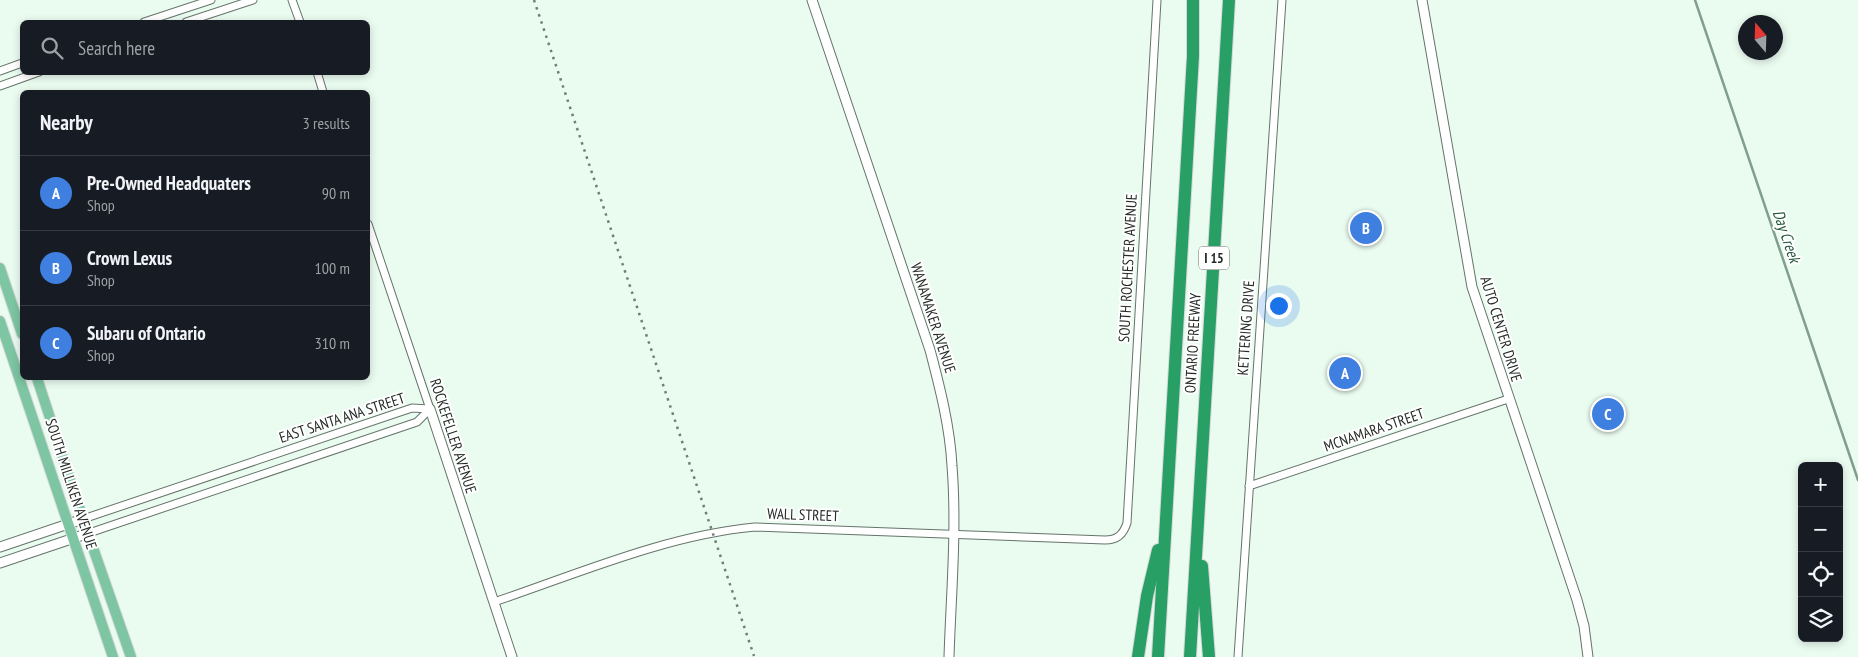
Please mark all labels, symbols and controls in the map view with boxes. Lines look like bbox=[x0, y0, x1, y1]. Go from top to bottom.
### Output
north arrow bbox=[1738, 15, 1783, 60]
search box bbox=[20, 20, 370, 75]
icon: search bbox=[38, 34, 66, 62]
text: Search here bbox=[78, 36, 155, 60]
text: Nearby bbox=[40, 109, 93, 136]
text: 3 results bbox=[303, 113, 350, 133]
text: Pre-Owned Headquaters bbox=[87, 171, 251, 195]
text: A bbox=[52, 183, 60, 203]
text: 90 m bbox=[322, 183, 350, 203]
street label: SOUTH ROCHESTER AVENUE bbox=[1114, 193, 1141, 343]
text: Shop bbox=[87, 195, 115, 215]
water label: Day Creek bbox=[1769, 207, 1806, 267]
pin: B bbox=[1350, 209, 1382, 247]
text: Crown Lexus bbox=[87, 246, 172, 270]
road number: I 15 bbox=[1199, 247, 1229, 270]
text: B bbox=[52, 258, 60, 278]
text: 100 m bbox=[315, 258, 350, 278]
street label: WANAMAKER AVENUE bbox=[907, 260, 960, 375]
text: Shop bbox=[87, 270, 115, 290]
street label: AUTO CENTER DRIVE bbox=[1476, 274, 1527, 384]
street label: KETTERING DRIVE bbox=[1233, 280, 1258, 376]
street label: ONTARIO FREEWAY bbox=[1180, 292, 1205, 394]
your location bbox=[1266, 293, 1292, 319]
text: Subaru of Ontario bbox=[87, 321, 206, 345]
text: C bbox=[52, 333, 60, 353]
text: 310 m bbox=[315, 333, 350, 353]
text: Shop bbox=[87, 345, 115, 365]
pin: A bbox=[1329, 354, 1361, 392]
street label: ROCKEFELLER AVENUE bbox=[426, 376, 481, 496]
street label: EAST SANTA ANA STREET bbox=[277, 388, 407, 447]
pin: C bbox=[1592, 395, 1624, 433]
street label: MCNAMARA STREET bbox=[1321, 403, 1427, 456]
street label: SOUTH MILLIKEN AVENUE bbox=[41, 416, 102, 552]
map controls bbox=[1798, 462, 1843, 642]
button: + bbox=[1798, 462, 1843, 507]
street label: WALL STREET bbox=[767, 504, 840, 525]
button: − bbox=[1798, 507, 1843, 552]
button: locate bbox=[1798, 552, 1843, 597]
button: layers bbox=[1798, 597, 1843, 642]

